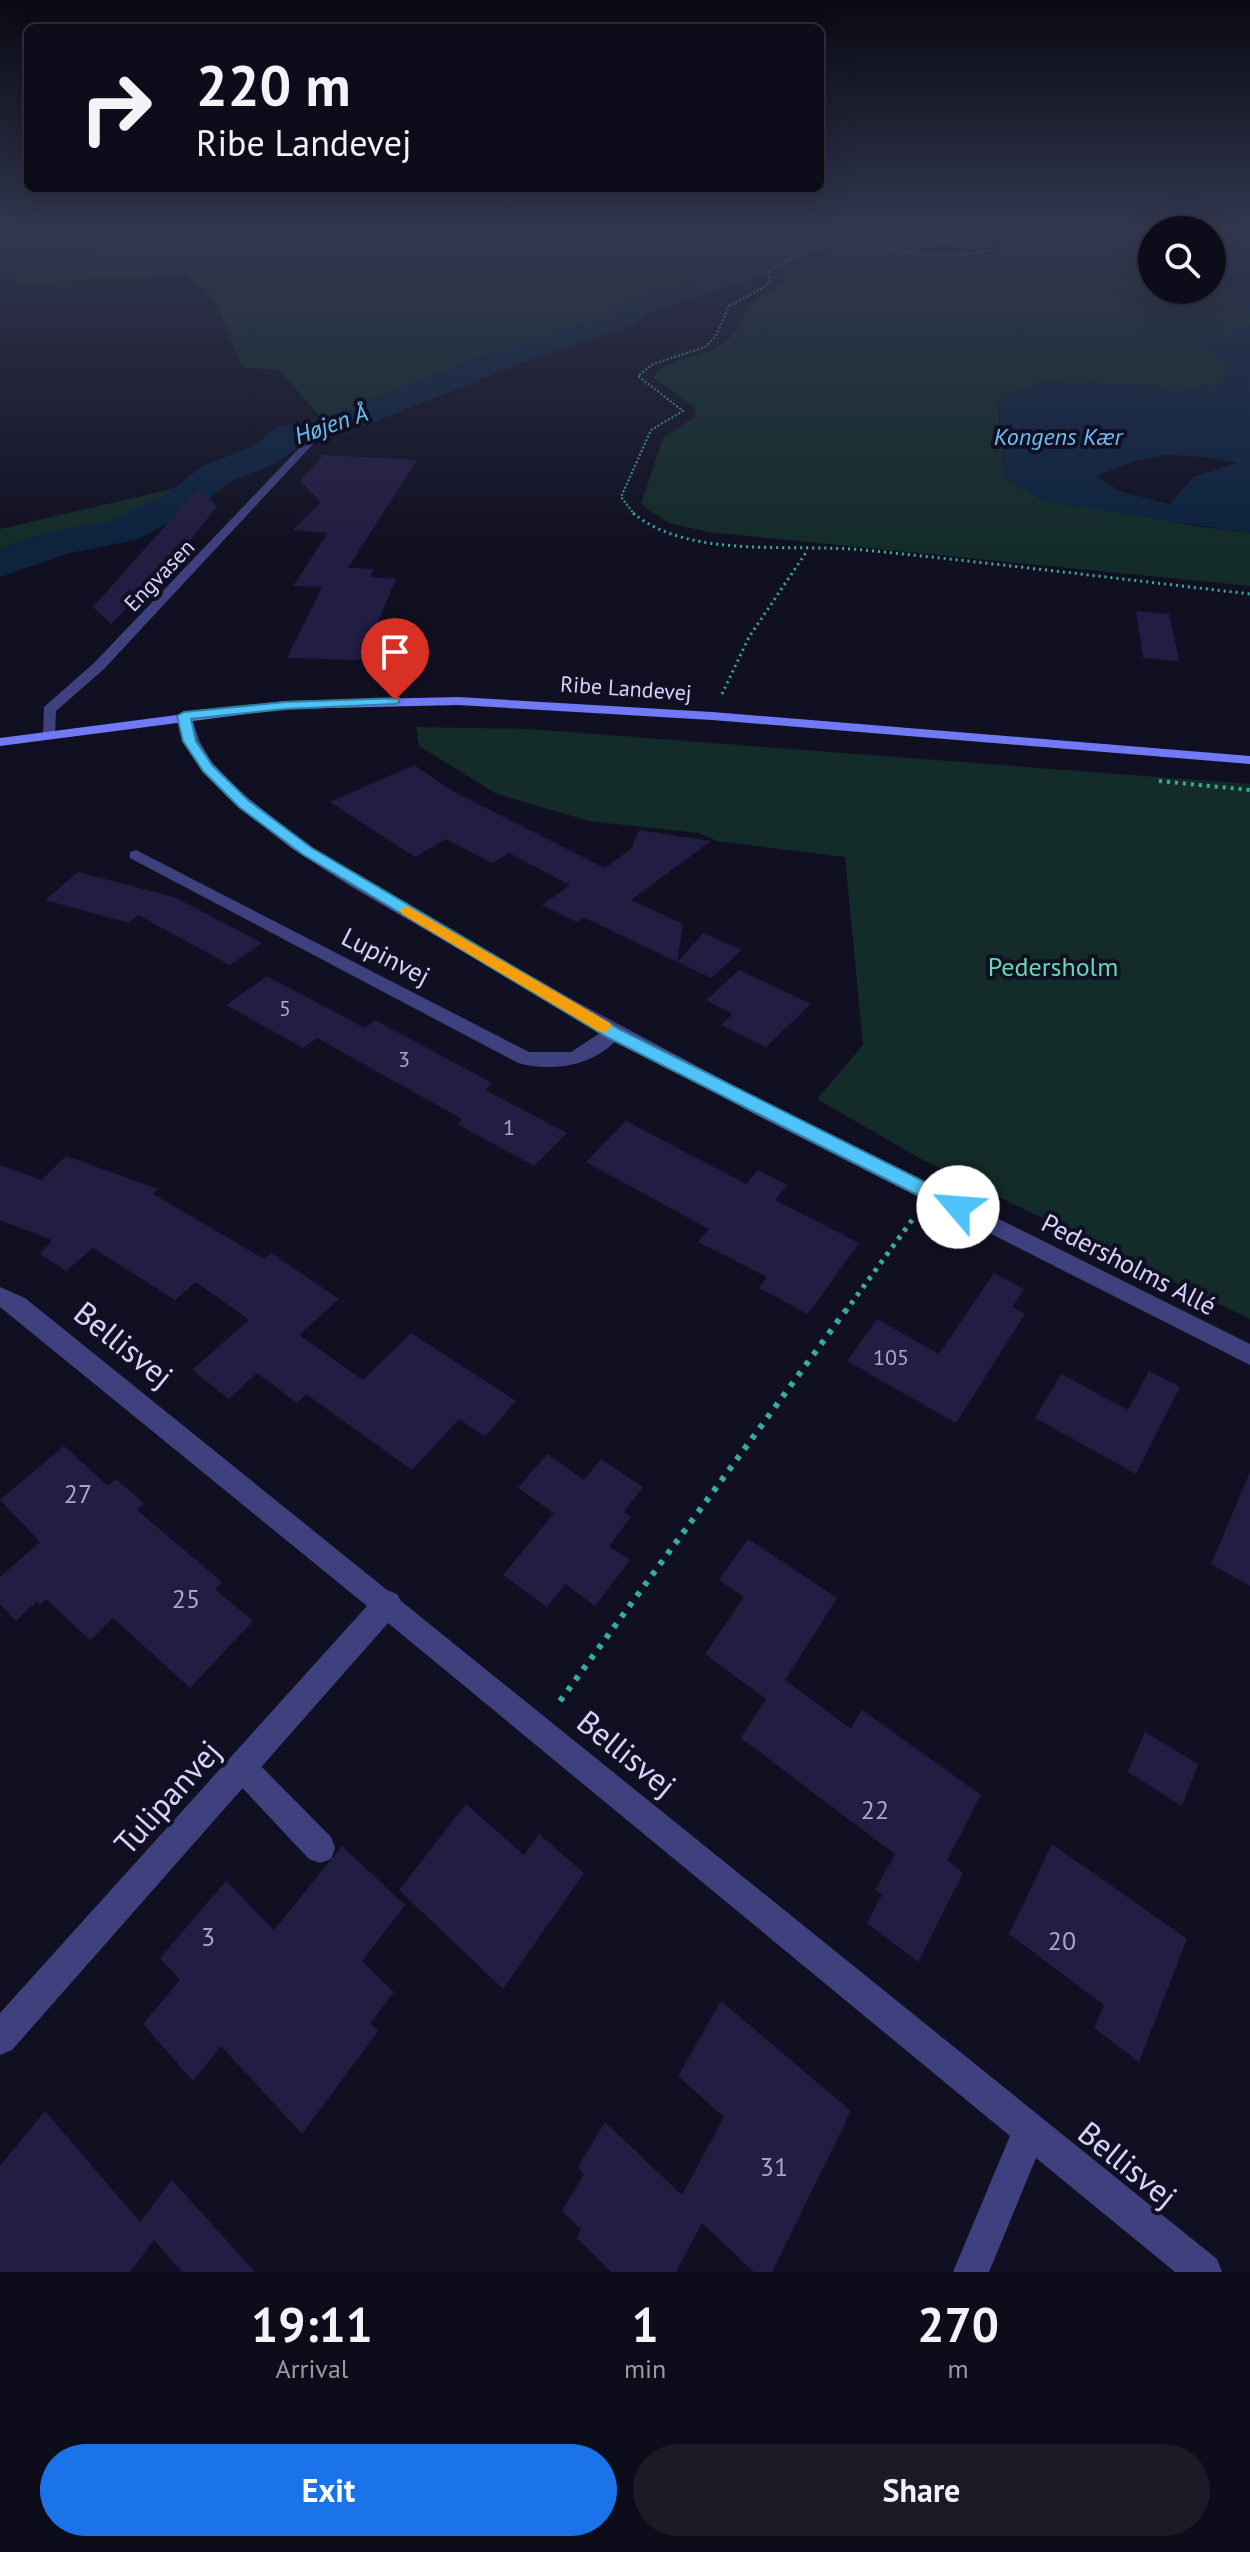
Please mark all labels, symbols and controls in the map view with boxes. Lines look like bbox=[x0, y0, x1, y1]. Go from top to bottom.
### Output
text: 220 m bbox=[196, 49, 351, 121]
icon: right bbox=[64, 56, 168, 160]
text: Ribe Landevej bbox=[196, 119, 412, 166]
map controls bbox=[1138, 216, 1226, 304]
button: search bbox=[1138, 216, 1226, 304]
water label: Højen Å bbox=[290, 397, 372, 451]
water label: Kongens Kær bbox=[994, 421, 1124, 452]
street label: Engvasen bbox=[118, 533, 200, 617]
pin bbox=[361, 618, 429, 700]
icon: arrive bbox=[373, 630, 417, 674]
street label: Ribe Landevej bbox=[559, 669, 693, 707]
street label: Lupinvej bbox=[336, 920, 436, 992]
park label: Pedersholm bbox=[988, 950, 1118, 983]
house number: 5 bbox=[279, 994, 291, 1022]
house number: 3 bbox=[398, 1045, 410, 1073]
house number: 1 bbox=[503, 1113, 515, 1141]
position arrow bbox=[916, 1165, 1000, 1249]
street label: Pedersholms Allé bbox=[1036, 1206, 1222, 1322]
street label: Bellisvej bbox=[66, 1291, 182, 1397]
house number: 105 bbox=[873, 1343, 909, 1371]
house number: 27 bbox=[64, 1477, 92, 1510]
house number: 25 bbox=[172, 1582, 200, 1615]
street label: Bellisvej bbox=[569, 1700, 685, 1806]
street label: Tulipanvej bbox=[105, 1731, 229, 1863]
house number: 22 bbox=[861, 1793, 889, 1826]
house number: 3 bbox=[201, 1920, 215, 1953]
house number: 20 bbox=[1048, 1924, 1076, 1957]
street label: Bellisvej bbox=[1070, 2111, 1186, 2217]
house number: 31 bbox=[760, 2150, 788, 2183]
text: 19:11 bbox=[251, 2293, 373, 2355]
text: 1 bbox=[631, 2293, 659, 2355]
text: 270 bbox=[917, 2293, 999, 2355]
text: Arrival bbox=[276, 2352, 348, 2385]
text: min bbox=[624, 2352, 666, 2385]
text: m bbox=[948, 2352, 969, 2385]
button: Exit bbox=[40, 2444, 617, 2536]
button: Share bbox=[633, 2444, 1210, 2536]

